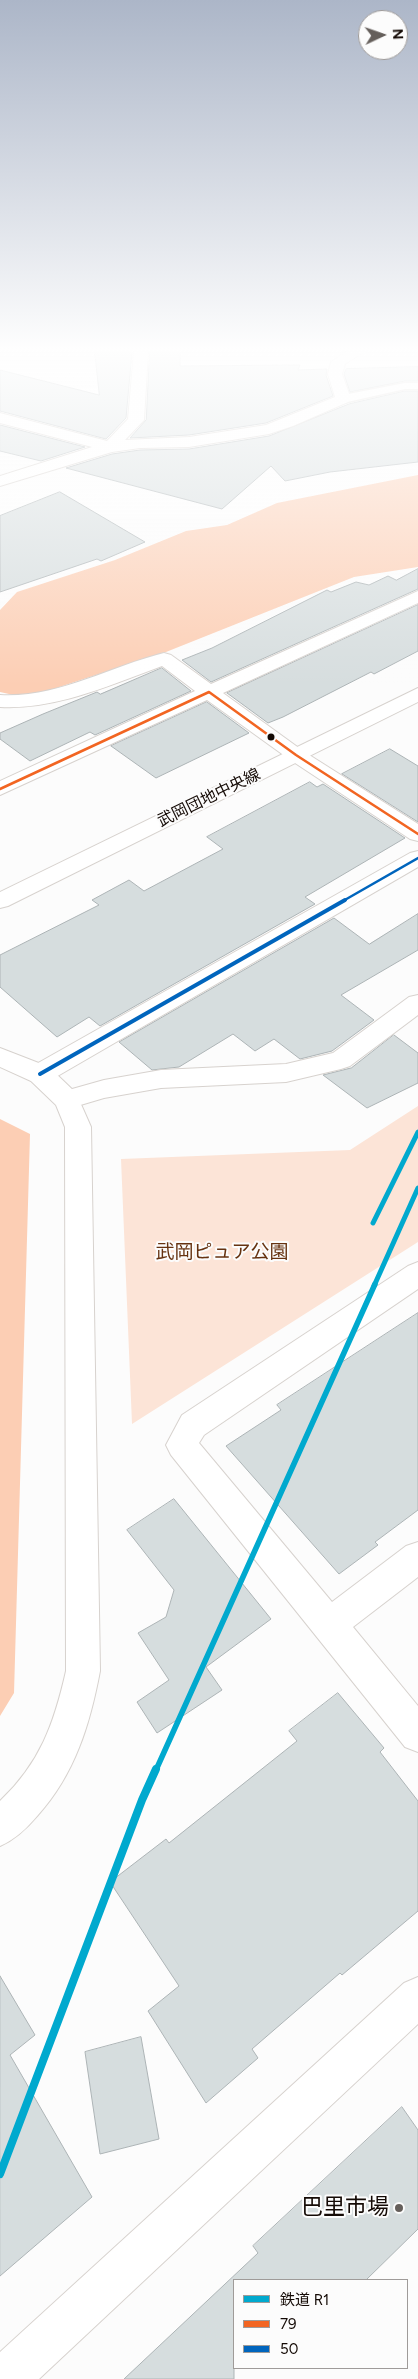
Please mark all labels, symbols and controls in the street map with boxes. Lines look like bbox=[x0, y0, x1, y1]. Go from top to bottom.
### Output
north arrow bbox=[358, 10, 408, 60]
text: N bbox=[389, 28, 406, 40]
unlabelled marker bbox=[266, 732, 276, 742]
street label: 武岡団地中央線 bbox=[154, 765, 264, 831]
park label: 武岡ピュア公園 bbox=[156, 1241, 288, 1263]
place label: 巴里市場 bbox=[301, 2195, 389, 2221]
marker: 巴里市場 bbox=[393, 2202, 405, 2214]
legend bbox=[233, 2279, 408, 2369]
text: 鉄道 R1 bbox=[280, 2291, 329, 2309]
text: 79 bbox=[280, 2315, 297, 2333]
text: 50 bbox=[280, 2340, 298, 2358]

